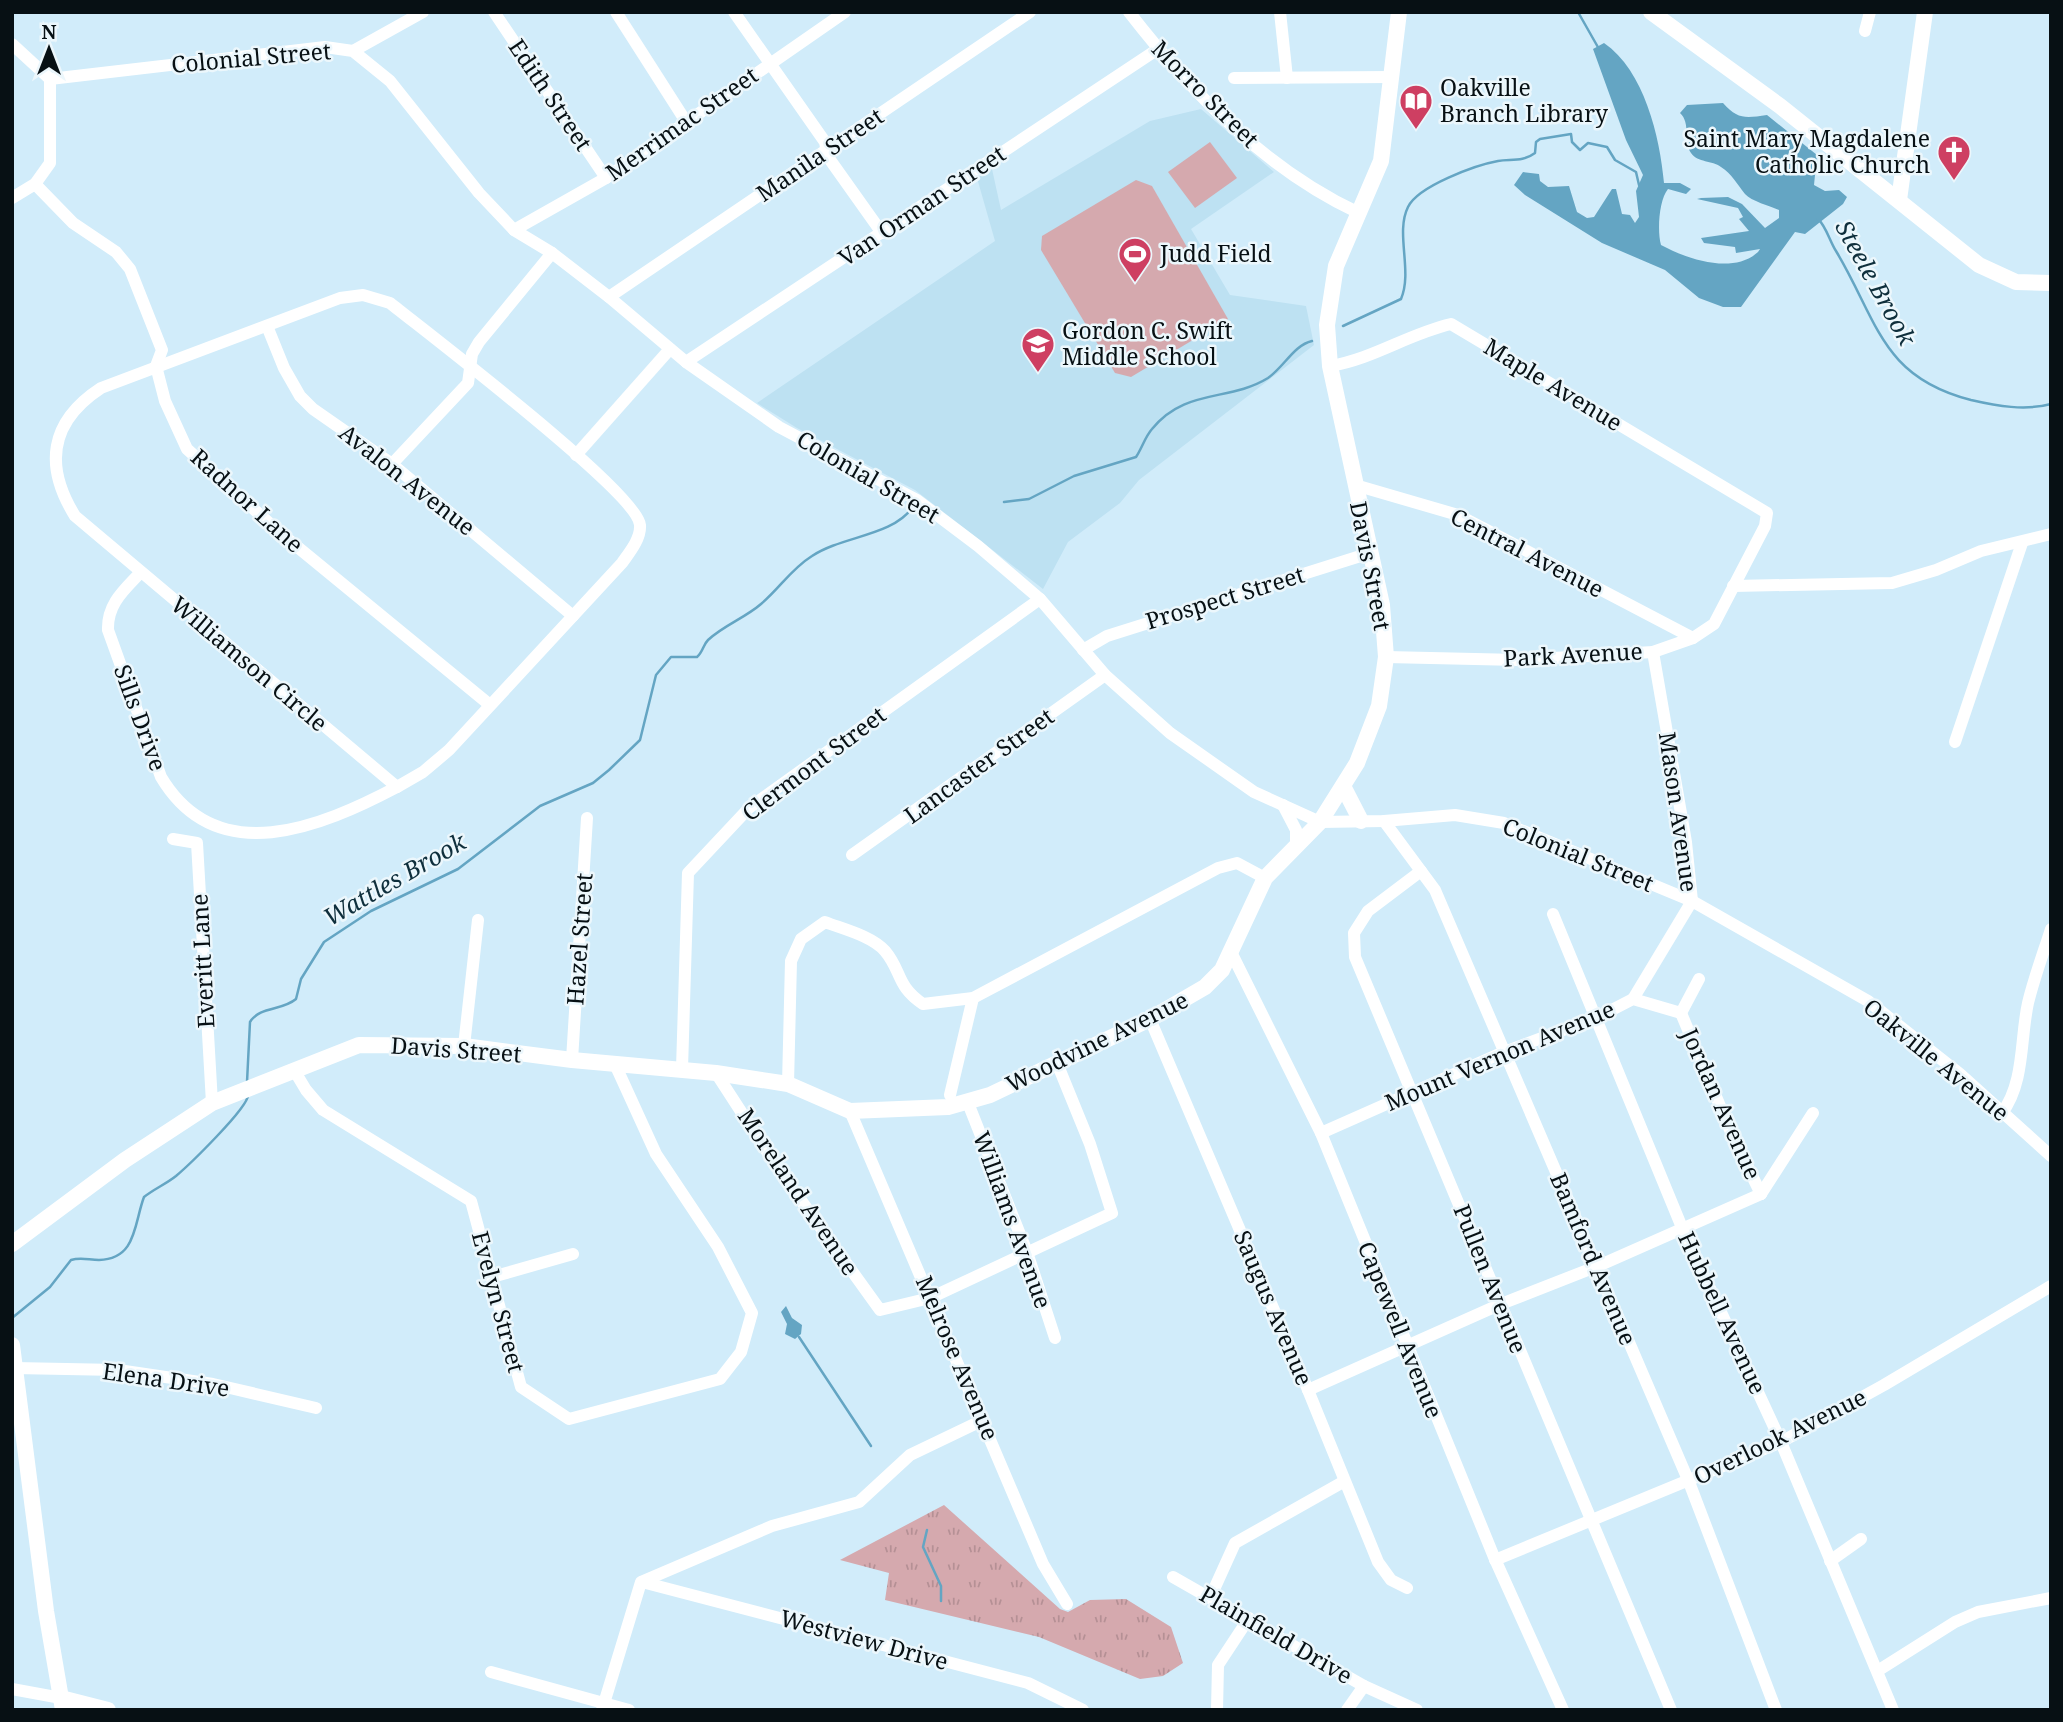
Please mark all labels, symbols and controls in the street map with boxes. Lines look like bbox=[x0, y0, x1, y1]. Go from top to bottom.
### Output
north arrow bbox=[14, 14, 84, 84]
text: N bbox=[42, 19, 57, 45]
street label: Edith Street bbox=[502, 32, 600, 157]
street label: Morro Street bbox=[1145, 33, 1266, 154]
street label: Colonial Street bbox=[170, 34, 332, 80]
street label: Merrimac Street bbox=[599, 59, 764, 188]
place label: Oakville Branch Library bbox=[1440, 71, 1608, 129]
library icon: Oakville Branch Library bbox=[1397, 82, 1435, 131]
street label: Manila Street bbox=[750, 100, 889, 209]
place label: Saint Mary Magdalene Catholic Church bbox=[1683, 122, 1930, 180]
church icon: Saint Mary Magdalene Catholic Church bbox=[1935, 133, 1973, 182]
street label: Van Orman Street bbox=[831, 137, 1011, 273]
water label: Steele Brook bbox=[1828, 214, 1925, 352]
sports icon: Judd Field bbox=[1116, 235, 1154, 284]
place label: Judd Field bbox=[1159, 237, 1272, 269]
place label: Gordon C. Swift Middle School bbox=[1062, 314, 1233, 372]
school or university icon: Gordon C. Swift Middle School bbox=[1019, 325, 1057, 374]
street label: Maple Avenue bbox=[1478, 330, 1629, 438]
street label: Avalon Avenue bbox=[333, 416, 482, 542]
street label: Colonial Street bbox=[791, 422, 946, 530]
street label: Radnor Lane bbox=[184, 441, 311, 559]
street label: Davis Street bbox=[1343, 499, 1399, 633]
street label: Central Avenue bbox=[1445, 500, 1610, 605]
street label: Prospect Street bbox=[1141, 558, 1308, 636]
street label: Williamson Circle bbox=[165, 588, 335, 738]
street label: Park Avenue bbox=[1503, 634, 1643, 674]
street label: Sills Drive bbox=[107, 660, 175, 775]
street label: Clermont Street bbox=[735, 699, 892, 828]
street label: Lancaster Street bbox=[897, 700, 1060, 830]
street label: Mason Avenue bbox=[1652, 730, 1706, 894]
street label: Colonial Street bbox=[1498, 809, 1659, 899]
water label: Wattles Brook bbox=[317, 824, 473, 933]
street label: Hazel Street bbox=[558, 872, 600, 1006]
street label: Everitt Lane bbox=[182, 893, 222, 1029]
street label: Woodvine Avenue bbox=[1000, 983, 1193, 1099]
street label: Oakville Avenue bbox=[1857, 990, 2016, 1128]
street label: Mount Vernon Avenue bbox=[1380, 992, 1619, 1118]
street label: Jordan Avenue bbox=[1674, 1022, 1770, 1184]
street label: Davis Street bbox=[390, 1028, 522, 1070]
street label: Moreland Avenue bbox=[731, 1102, 867, 1281]
street label: Williams Avenue bbox=[966, 1127, 1060, 1313]
street label: Bamford Avenue bbox=[1543, 1167, 1645, 1350]
street label: Pullen Avenue bbox=[1446, 1199, 1535, 1358]
street label: Saugus Avenue bbox=[1227, 1225, 1321, 1390]
street label: Hubbell Avenue bbox=[1671, 1226, 1775, 1399]
street label: Evelyn Street bbox=[465, 1228, 533, 1376]
street label: Capewell Avenue bbox=[1351, 1236, 1451, 1423]
street label: Melrose Avenue bbox=[909, 1270, 1007, 1445]
street label: Elena Drive bbox=[100, 1354, 232, 1404]
street label: Overlook Avenue bbox=[1688, 1380, 1871, 1492]
street label: Plainfield Drive bbox=[1194, 1577, 1359, 1691]
street label: Westview Drive bbox=[777, 1601, 952, 1677]

